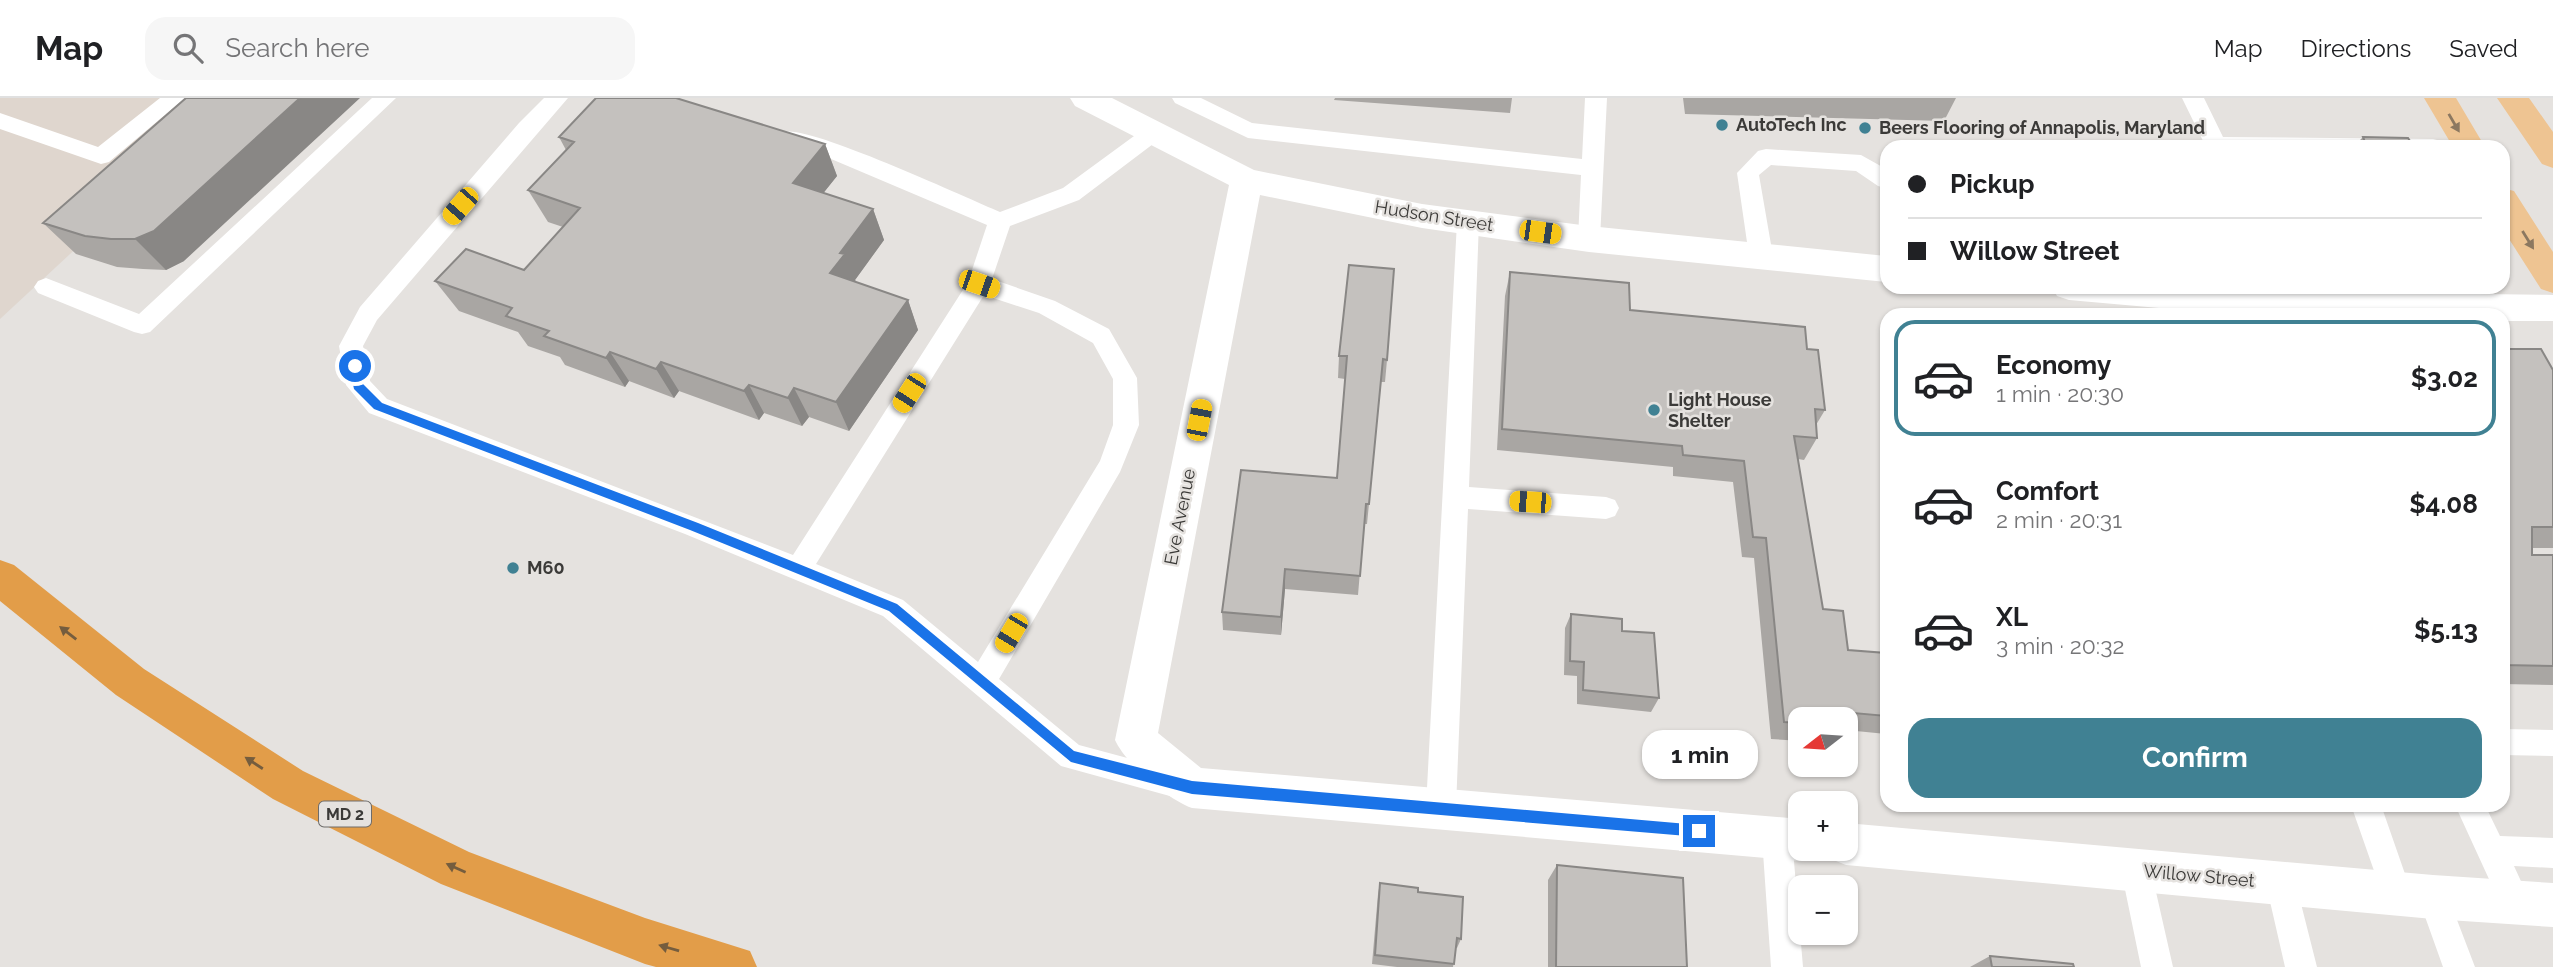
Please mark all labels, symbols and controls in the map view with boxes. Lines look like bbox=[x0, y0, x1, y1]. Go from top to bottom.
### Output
search box bbox=[145, 17, 635, 80]
text: Map bbox=[35, 29, 103, 68]
icon: search bbox=[169, 29, 207, 67]
text: Search here bbox=[225, 33, 370, 63]
text: Map bbox=[2214, 34, 2263, 63]
text: Directions bbox=[2301, 34, 2411, 63]
text: Saved bbox=[2449, 34, 2518, 63]
one-way arrow bbox=[2448, 113, 2461, 132]
place label: AutoTech Inc bbox=[1736, 114, 1847, 135]
marker: AutoTech Inc bbox=[1714, 117, 1730, 133]
place label: Beers Flooring of Annapolis, Maryland bbox=[1879, 117, 2205, 138]
marker: Beers Flooring of Annapolis, Maryland bbox=[1857, 120, 1873, 136]
text: Pickup bbox=[1950, 169, 2035, 199]
car bbox=[439, 183, 482, 229]
street label: Hudson Street bbox=[1373, 196, 1495, 235]
car bbox=[1518, 219, 1563, 245]
one-way arrow bbox=[2521, 230, 2534, 250]
text: Willow Street bbox=[1950, 236, 2120, 266]
car bbox=[956, 267, 1003, 301]
icon: car bbox=[1912, 347, 1975, 410]
route start bbox=[339, 350, 371, 382]
text: Economy bbox=[1996, 350, 2111, 380]
text: $3.02 bbox=[2411, 363, 2478, 393]
car bbox=[889, 370, 930, 416]
text: 1 min · 20:30 bbox=[1996, 380, 2124, 407]
place label: Light House Shelter bbox=[1668, 389, 1772, 431]
car bbox=[1185, 397, 1214, 443]
marker: Light House Shelter bbox=[1646, 402, 1662, 418]
street label: Eve Avenue bbox=[1160, 467, 1199, 567]
icon: car bbox=[1912, 473, 1975, 536]
text: Comfort bbox=[1996, 476, 2099, 506]
text: $4.08 bbox=[2409, 489, 2478, 519]
car bbox=[1509, 490, 1552, 514]
text: 2 min · 20:31 bbox=[1996, 506, 2122, 533]
place label: M60 bbox=[527, 557, 565, 578]
marker: M60 bbox=[505, 560, 521, 576]
icon: car bbox=[1912, 599, 1975, 662]
text: XL bbox=[1996, 602, 2028, 632]
car bbox=[992, 610, 1031, 656]
text: $5.13 bbox=[2414, 615, 2478, 645]
one-way arrow bbox=[60, 625, 78, 640]
text: 3 min · 20:32 bbox=[1996, 632, 2124, 659]
north arrow bbox=[1788, 707, 1858, 777]
map controls bbox=[1788, 707, 1858, 945]
button: Confirm bbox=[1908, 718, 2482, 798]
callout: 1 min bbox=[1641, 730, 1757, 778]
text: 1 min bbox=[1671, 741, 1729, 768]
one-way arrow bbox=[245, 757, 264, 770]
button: + bbox=[1788, 791, 1858, 861]
road number: MD 2 bbox=[319, 802, 371, 827]
route end bbox=[1683, 815, 1715, 847]
street label: Willow Street bbox=[2143, 860, 2256, 891]
one-way arrow bbox=[446, 862, 466, 874]
button: − bbox=[1788, 875, 1858, 945]
one-way arrow bbox=[658, 942, 679, 952]

